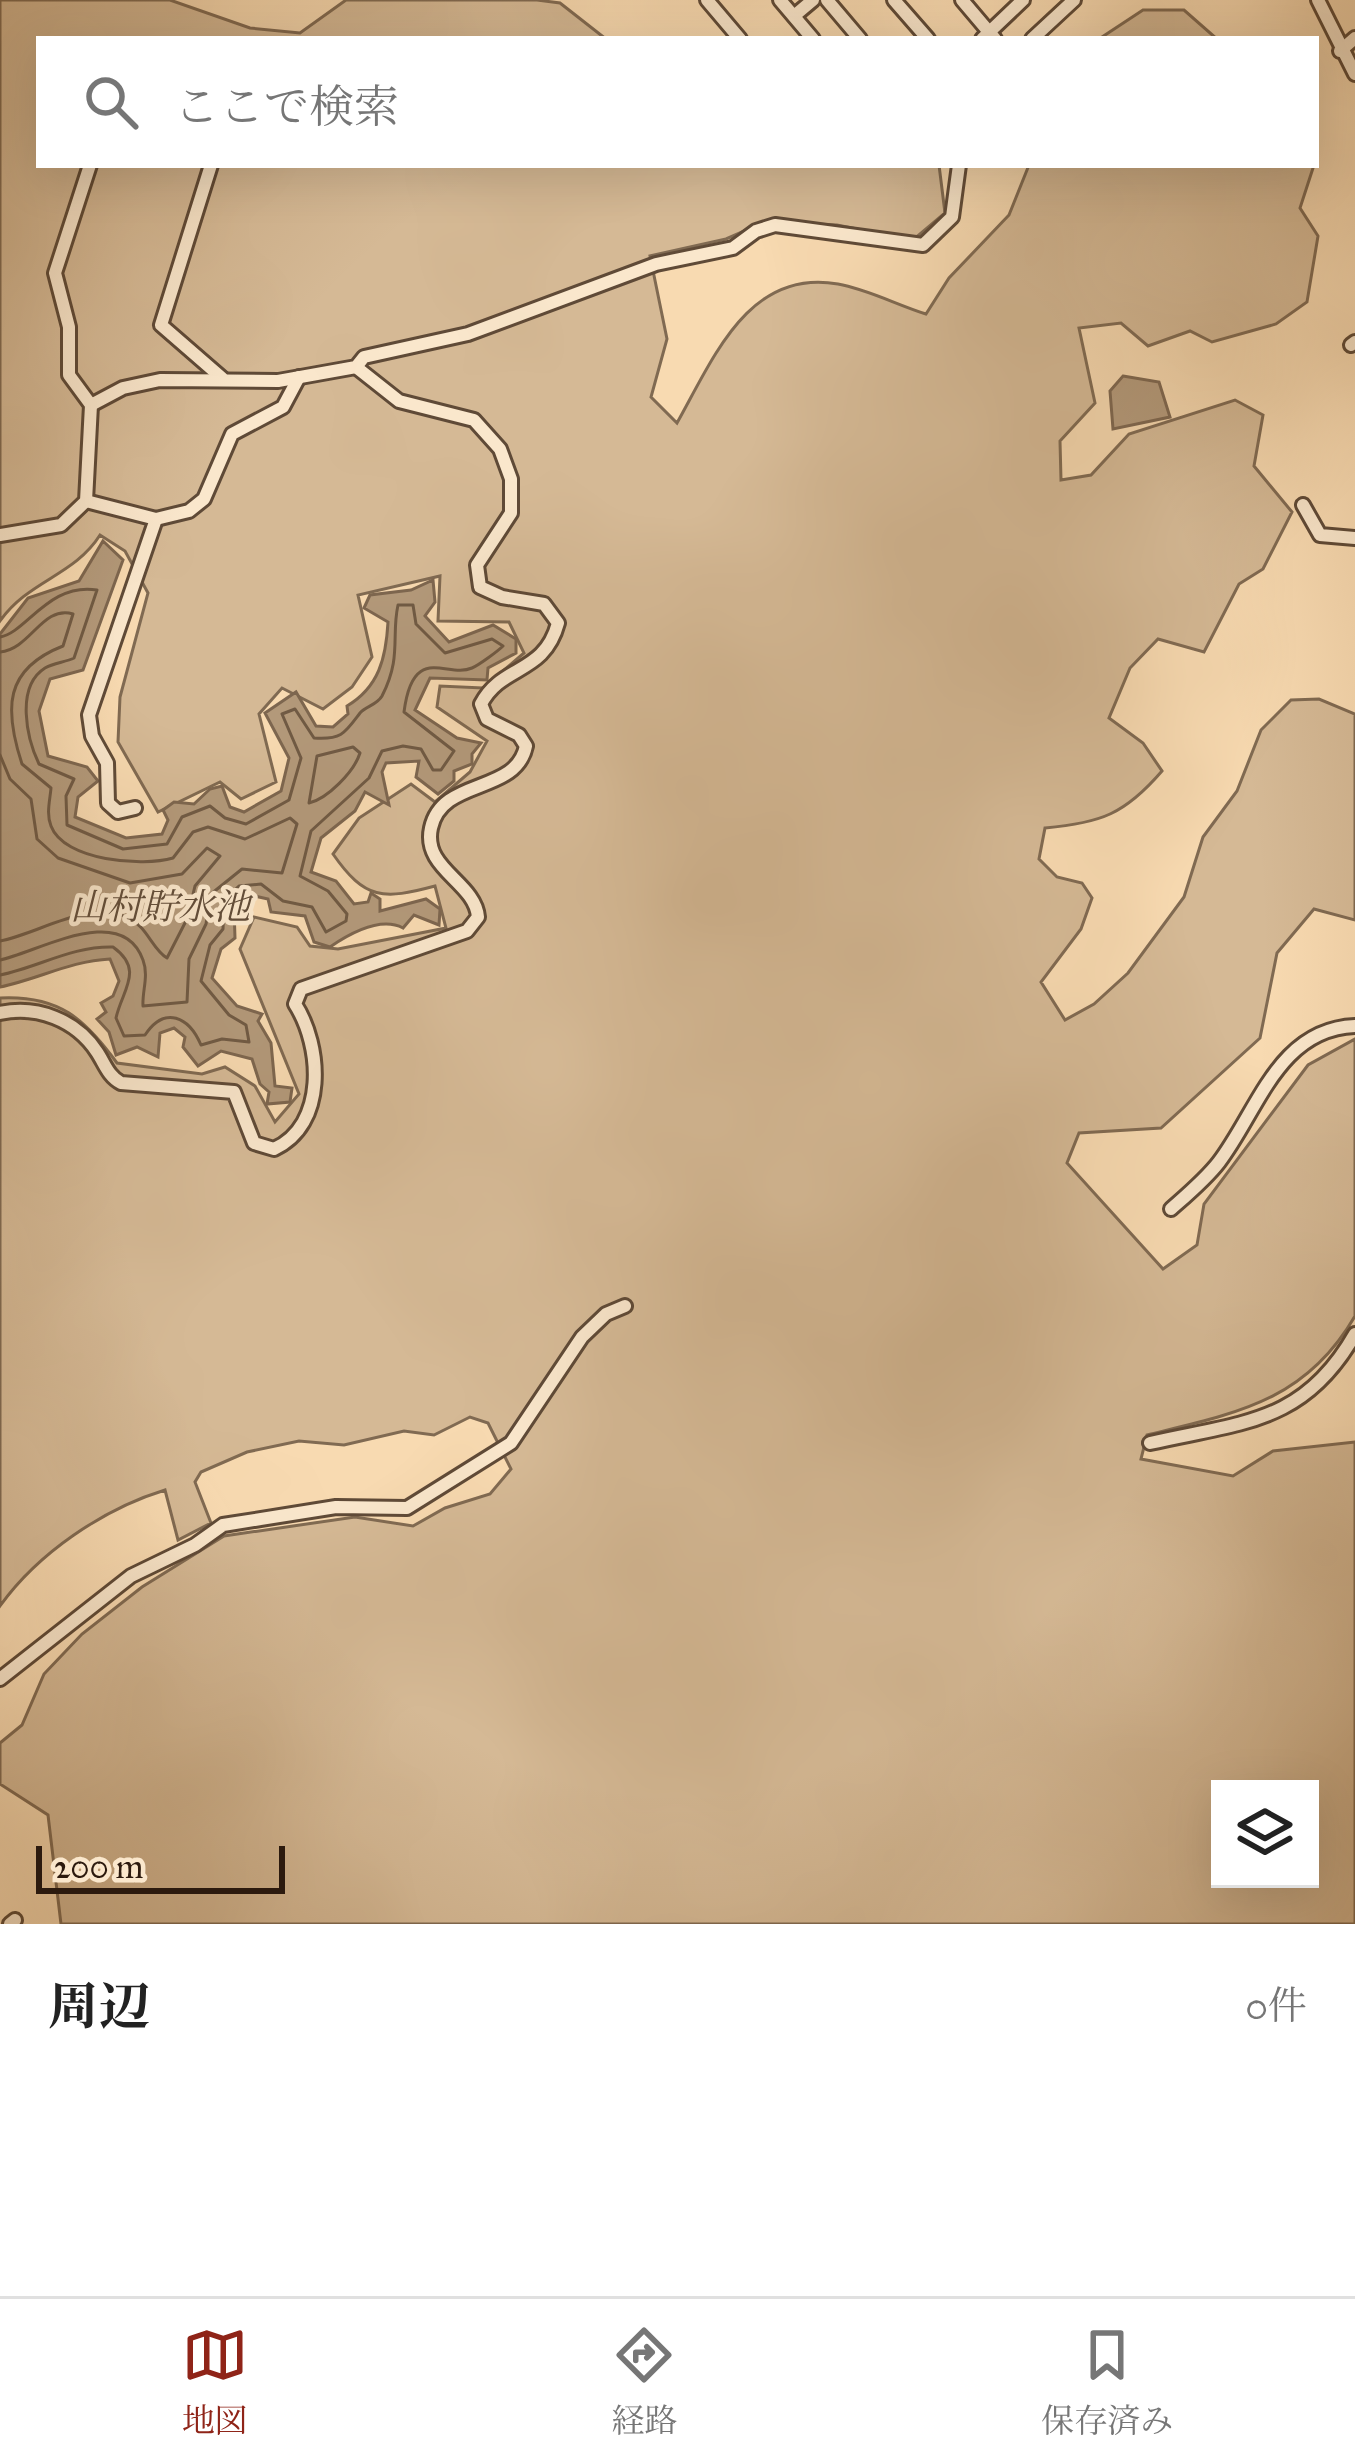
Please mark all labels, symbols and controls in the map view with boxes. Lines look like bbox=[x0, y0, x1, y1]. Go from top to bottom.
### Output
search box bbox=[36, 36, 1319, 168]
icon: search bbox=[78, 69, 144, 135]
text: ここで検索 bbox=[174, 79, 399, 134]
water label: 山村貯水池 bbox=[70, 885, 254, 929]
map controls bbox=[1211, 1780, 1319, 1888]
button: layers bbox=[1211, 1780, 1319, 1888]
scale bar bbox=[36, 1840, 285, 1893]
text: 200 m bbox=[54, 1847, 144, 1887]
text: 周辺 bbox=[48, 1976, 150, 2038]
text: 0件 bbox=[1245, 1982, 1307, 2030]
tab: 地図 bbox=[182, 2322, 248, 2441]
tab: 経路 bbox=[611, 2322, 677, 2441]
tab: 保存済み bbox=[1041, 2322, 1173, 2441]

